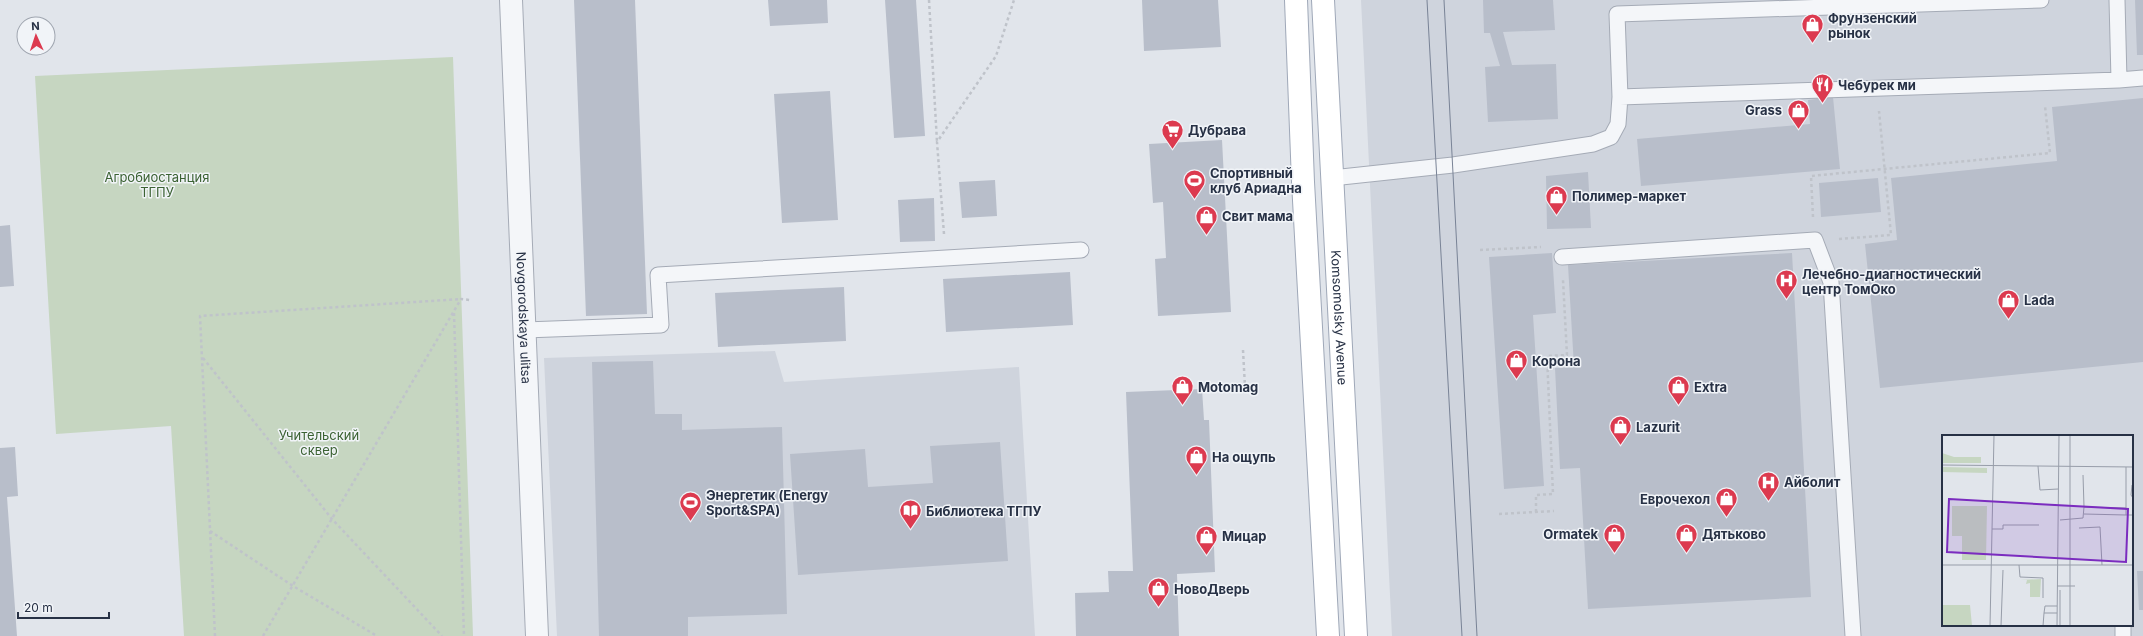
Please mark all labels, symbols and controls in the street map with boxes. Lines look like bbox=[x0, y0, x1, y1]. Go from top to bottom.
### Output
place label: Фрунзенский рынок bbox=[1828, 10, 1917, 41]
shop icon: Фрунзенский рынок bbox=[1800, 12, 1826, 45]
north arrow bbox=[16, 16, 56, 56]
text: N bbox=[31, 19, 40, 33]
restaurant icon: Чебурек ми bbox=[1810, 72, 1836, 105]
place label: Чебурек ми bbox=[1838, 77, 1916, 93]
shop icon: Grass bbox=[1785, 97, 1811, 130]
place label: Grass bbox=[1745, 102, 1782, 118]
supermarket icon: Дубрава bbox=[1159, 117, 1185, 150]
place label: Дубрава bbox=[1188, 122, 1246, 138]
place label: Спортивный клуб Ариадна bbox=[1210, 165, 1302, 196]
sports icon: Спортивный клуб Ариадна bbox=[1181, 167, 1207, 200]
park label: Агробиостанция ТГПУ bbox=[105, 169, 209, 200]
shop icon: Полимер-маркет bbox=[1543, 183, 1569, 216]
place label: Полимер-маркет bbox=[1572, 188, 1687, 204]
shop icon: Свит мама bbox=[1193, 203, 1219, 236]
place label: Свит мама bbox=[1222, 208, 1293, 224]
street label: Komsomolsky Avenue bbox=[1328, 250, 1351, 385]
street label: Novgorodskaya ulitsa bbox=[513, 251, 535, 384]
place label: Лечебно-диагностический центр ТомОко bbox=[1802, 266, 1981, 297]
hospital icon: Лечебно-диагностический центр ТомОко bbox=[1774, 268, 1800, 301]
shop icon: Lada bbox=[1995, 287, 2021, 320]
place label: Lada bbox=[2024, 292, 2055, 308]
shop icon: Корона bbox=[1503, 348, 1529, 381]
place label: Корона bbox=[1532, 353, 1581, 369]
shop icon: Motomag bbox=[1169, 374, 1195, 407]
shop icon: Extra bbox=[1666, 374, 1692, 407]
place label: Motomag bbox=[1198, 379, 1258, 395]
place label: Extra bbox=[1694, 379, 1727, 395]
shop icon: Lazurit bbox=[1607, 414, 1633, 447]
place label: Lazurit bbox=[1636, 419, 1680, 435]
park label: Учительский сквер bbox=[279, 427, 359, 458]
inset map bbox=[1942, 435, 2133, 626]
shop icon: На ощупь bbox=[1183, 444, 1209, 477]
place label: На ощупь bbox=[1212, 449, 1276, 465]
hospital icon: Айболит bbox=[1755, 469, 1781, 502]
place label: Айболит bbox=[1784, 474, 1841, 490]
shop icon: Еврочехол bbox=[1713, 486, 1739, 519]
place label: Энергетик (Energy Sport&SPA) bbox=[706, 487, 828, 518]
sports icon: Энергетик (Energy Sport&SPA) bbox=[677, 489, 703, 522]
place label: Еврочехол bbox=[1640, 491, 1710, 507]
library icon: Библиотека ТГПУ bbox=[897, 498, 923, 531]
place label: Библиотека ТГПУ bbox=[926, 503, 1042, 519]
shop icon: Ormatek bbox=[1601, 521, 1627, 554]
shop icon: Дятьково bbox=[1674, 521, 1700, 554]
shop icon: Мицар bbox=[1193, 523, 1219, 556]
place label: Ormatek bbox=[1543, 526, 1598, 542]
place label: Дятьково bbox=[1702, 526, 1766, 542]
place label: Мицар bbox=[1222, 528, 1266, 544]
shop icon: НовоДверь bbox=[1146, 576, 1172, 609]
place label: НовоДверь bbox=[1174, 581, 1250, 597]
scale bar bbox=[18, 594, 109, 620]
text: 20 m bbox=[24, 600, 53, 615]

